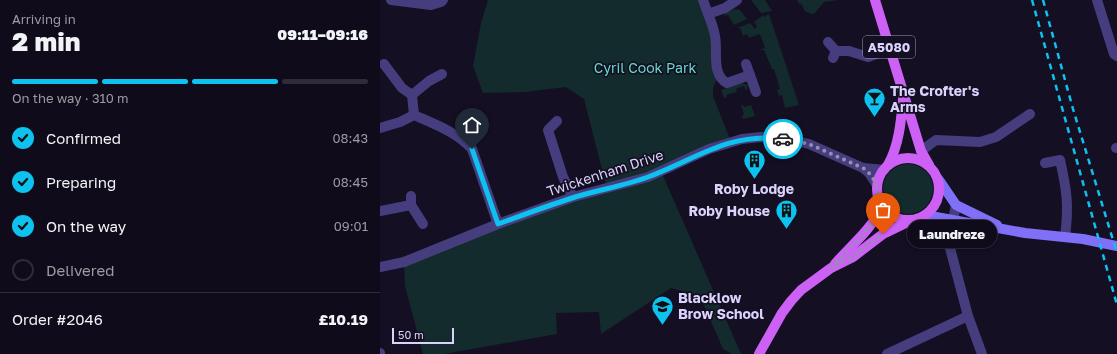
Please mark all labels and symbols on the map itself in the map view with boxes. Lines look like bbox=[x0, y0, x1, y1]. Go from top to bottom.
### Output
road number: A5080 bbox=[863, 36, 915, 58]
park label: Cyril Cook Park bbox=[594, 59, 696, 76]
place label: The Crofter's Arms bbox=[890, 82, 979, 115]
bar icon: The Crofter's Arms bbox=[861, 86, 887, 119]
pin bbox=[455, 108, 489, 149]
courier bbox=[763, 119, 803, 159]
street label: Twickenham Drive bbox=[544, 146, 665, 199]
building icon: Roby Lodge bbox=[741, 148, 767, 181]
place label: Roby Lodge bbox=[714, 180, 794, 197]
pin bbox=[866, 193, 900, 234]
building icon: Roby House bbox=[773, 198, 799, 231]
place label: Roby House bbox=[688, 202, 770, 219]
callout: Laundreze bbox=[907, 220, 997, 248]
place label: Blacklow Brow School bbox=[678, 289, 764, 322]
school or university icon: Blacklow Brow School bbox=[650, 293, 676, 326]
scale bar bbox=[392, 326, 454, 345]

